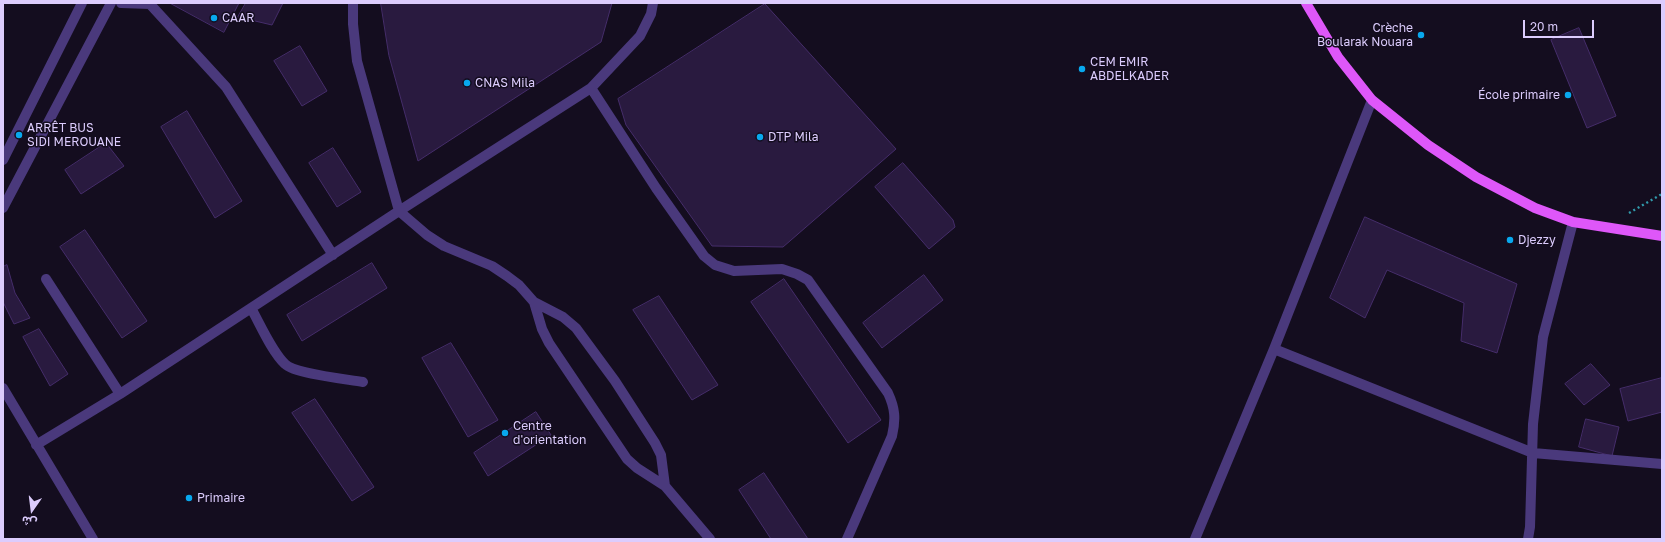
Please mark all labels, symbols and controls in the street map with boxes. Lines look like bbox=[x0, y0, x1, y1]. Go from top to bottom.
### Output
place label: CAAR bbox=[222, 11, 254, 25]
scale bar bbox=[1525, 12, 1596, 38]
marker: CAAR bbox=[209, 13, 219, 23]
text: 20 m bbox=[1530, 19, 1558, 34]
place label: Crèche Boularak Nouara bbox=[1317, 21, 1413, 49]
marker: Crèche Boularak Nouara bbox=[1416, 30, 1426, 40]
place label: CEM EMIR ABDELKADER bbox=[1090, 55, 1169, 83]
marker: CEM EMIR ABDELKADER bbox=[1077, 64, 1087, 74]
place label: CNAS Mila bbox=[475, 76, 535, 90]
marker: CNAS Mila bbox=[462, 78, 472, 88]
place label: École primaire bbox=[1478, 88, 1560, 102]
marker: École primaire bbox=[1563, 90, 1573, 100]
place label: ARRÊT BUS SIDI MEROUANE bbox=[27, 121, 121, 149]
marker: ARRÊT BUS SIDI MEROUANE bbox=[14, 130, 24, 140]
place label: DTP Mila bbox=[768, 130, 819, 144]
marker: DTP Mila bbox=[755, 132, 765, 142]
place label: Djezzy bbox=[1518, 233, 1556, 247]
marker: Djezzy bbox=[1505, 235, 1515, 245]
place label: Centre d'orientation bbox=[513, 419, 586, 447]
marker: Centre d'orientation bbox=[500, 428, 510, 438]
north arrow bbox=[12, 490, 52, 530]
place label: Primaire bbox=[197, 491, 245, 505]
marker: Primaire bbox=[184, 493, 194, 503]
text: ش bbox=[20, 514, 38, 530]

